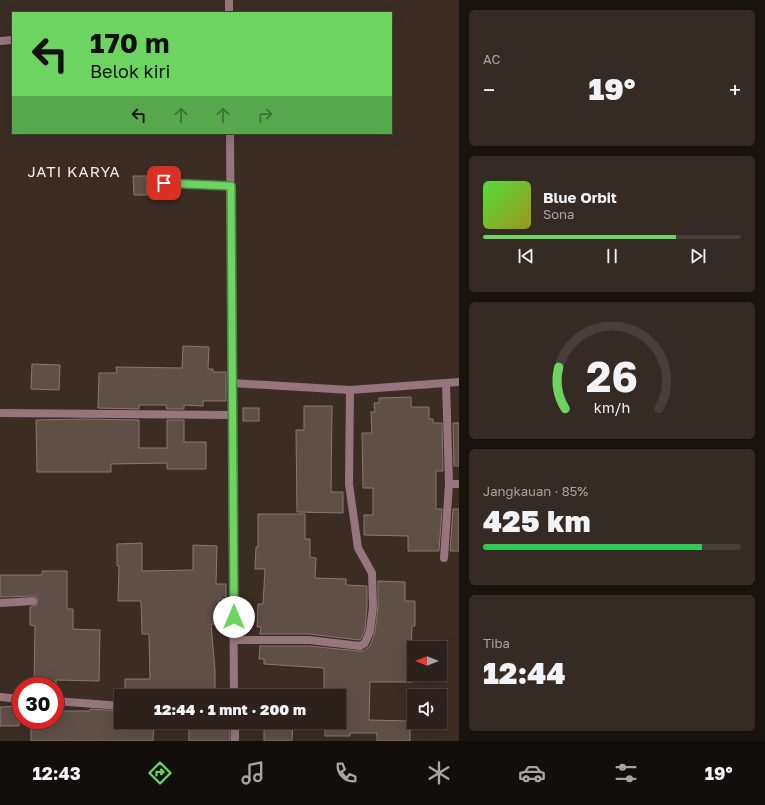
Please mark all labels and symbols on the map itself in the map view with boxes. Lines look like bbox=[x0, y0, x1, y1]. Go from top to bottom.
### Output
district label: JATI KARYA bbox=[27, 162, 121, 180]
pin bbox=[147, 166, 181, 200]
position arrow bbox=[213, 596, 255, 638]
north arrow bbox=[407, 641, 447, 681]
speed limit sign: 30 bbox=[12, 677, 64, 729]

